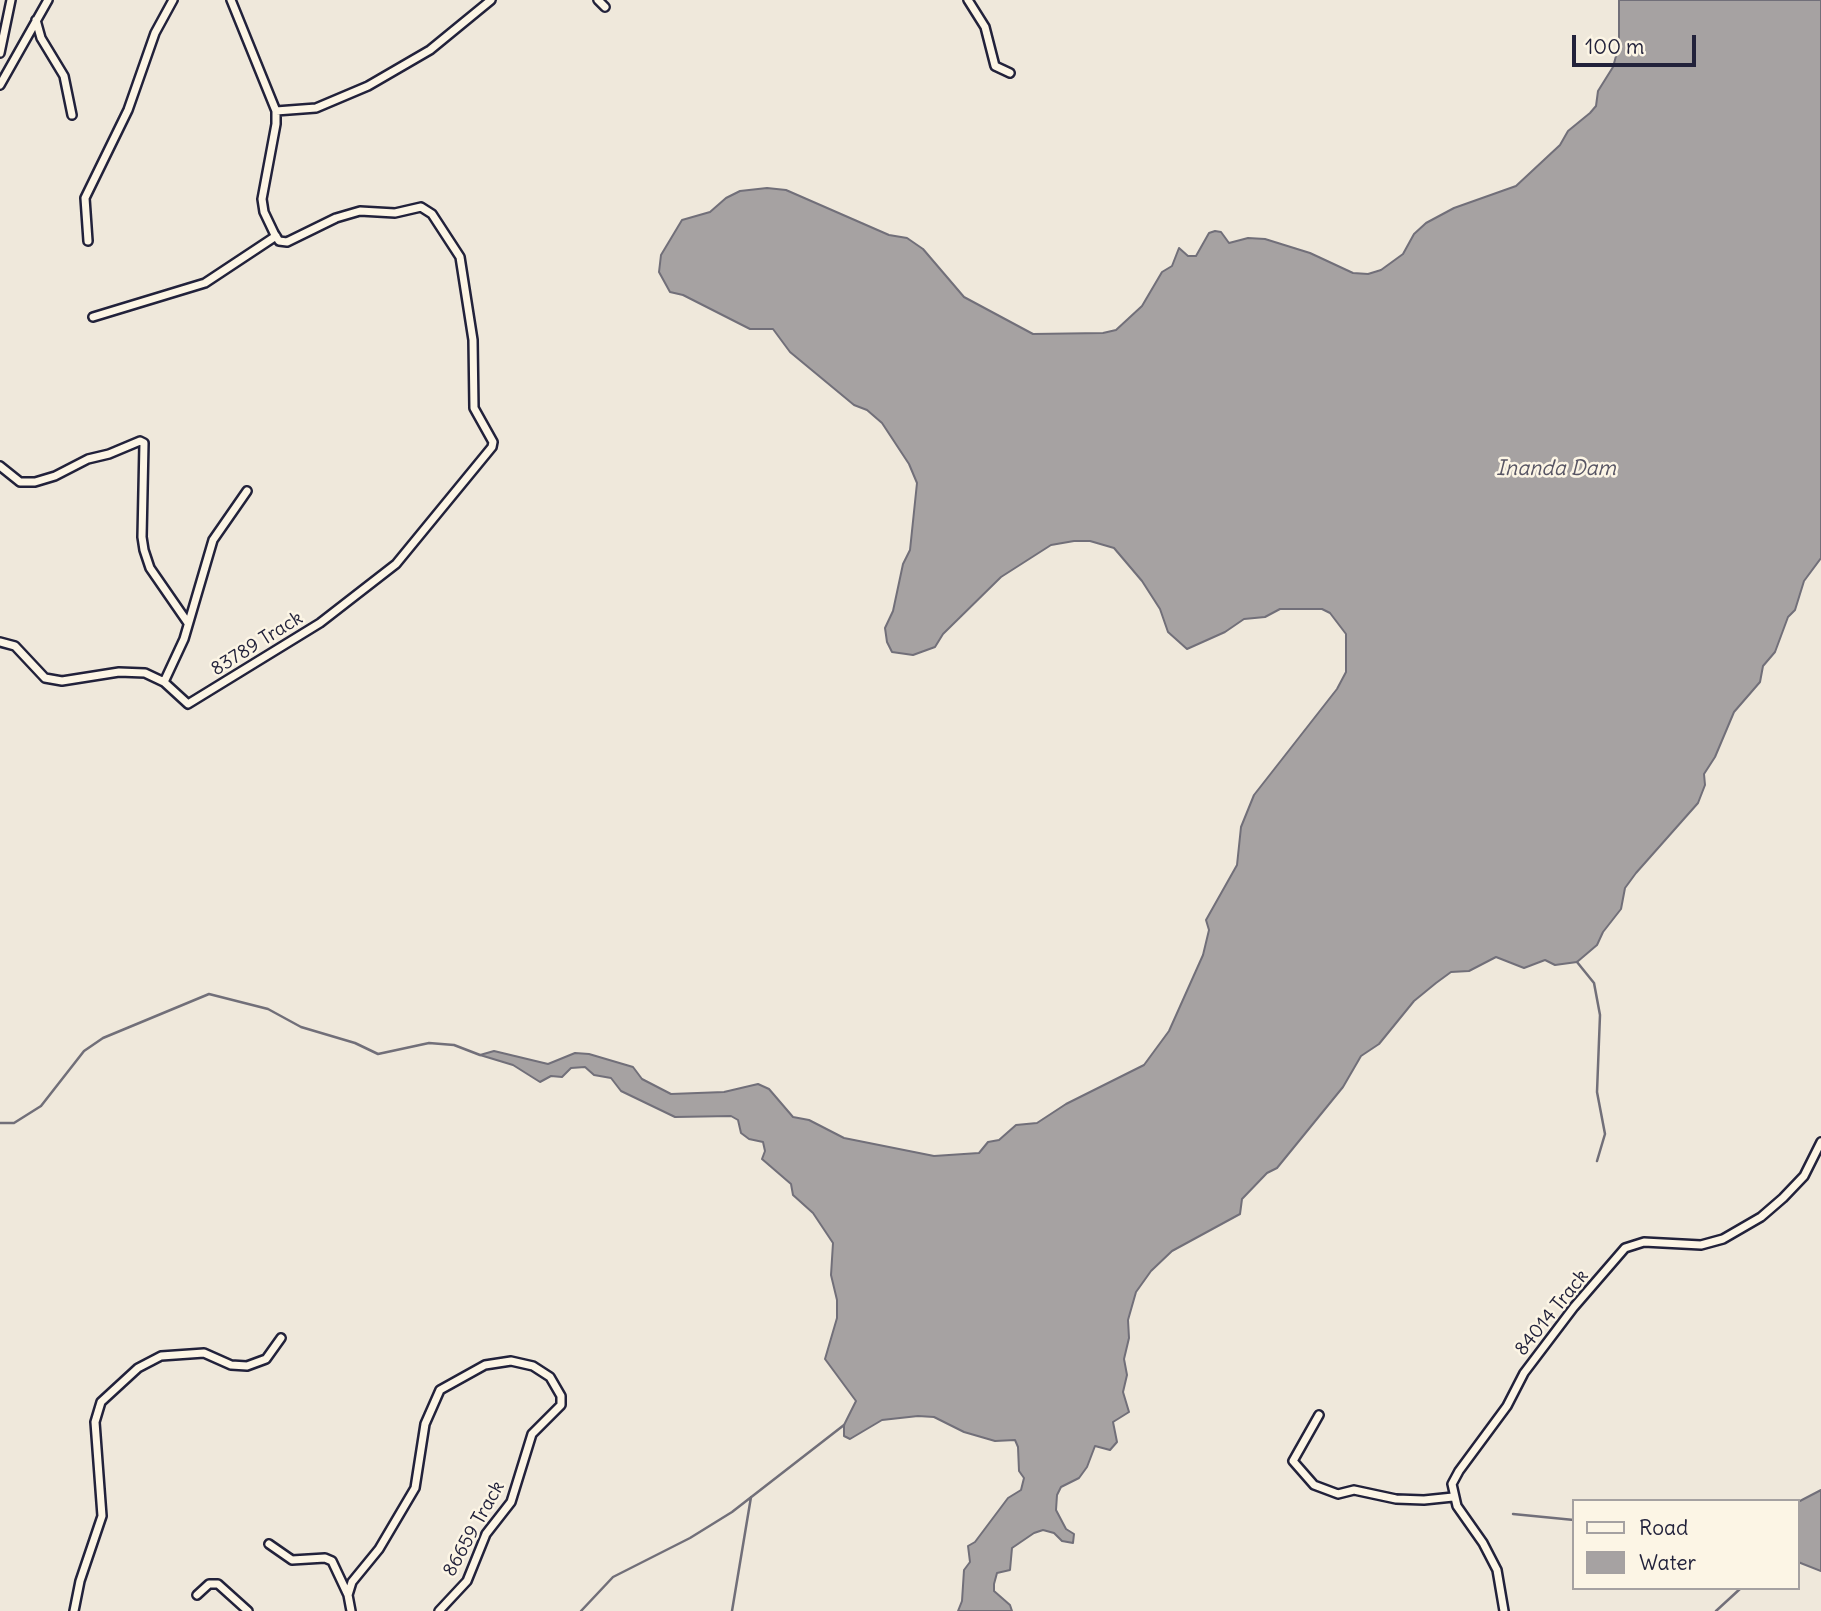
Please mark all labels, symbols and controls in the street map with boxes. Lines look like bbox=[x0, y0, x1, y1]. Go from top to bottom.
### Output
scale bar bbox=[1576, 21, 1700, 65]
text: 100 m bbox=[1585, 33, 1644, 60]
water label: Inanda Dam bbox=[1496, 456, 1616, 482]
street label: 83789 Track bbox=[207, 607, 307, 681]
street label: 84014 Track bbox=[1510, 1266, 1594, 1360]
street label: 86659 Track bbox=[438, 1477, 510, 1581]
legend bbox=[1573, 1499, 1800, 1590]
text: Road bbox=[1639, 1514, 1688, 1541]
text: Water bbox=[1639, 1549, 1696, 1576]

